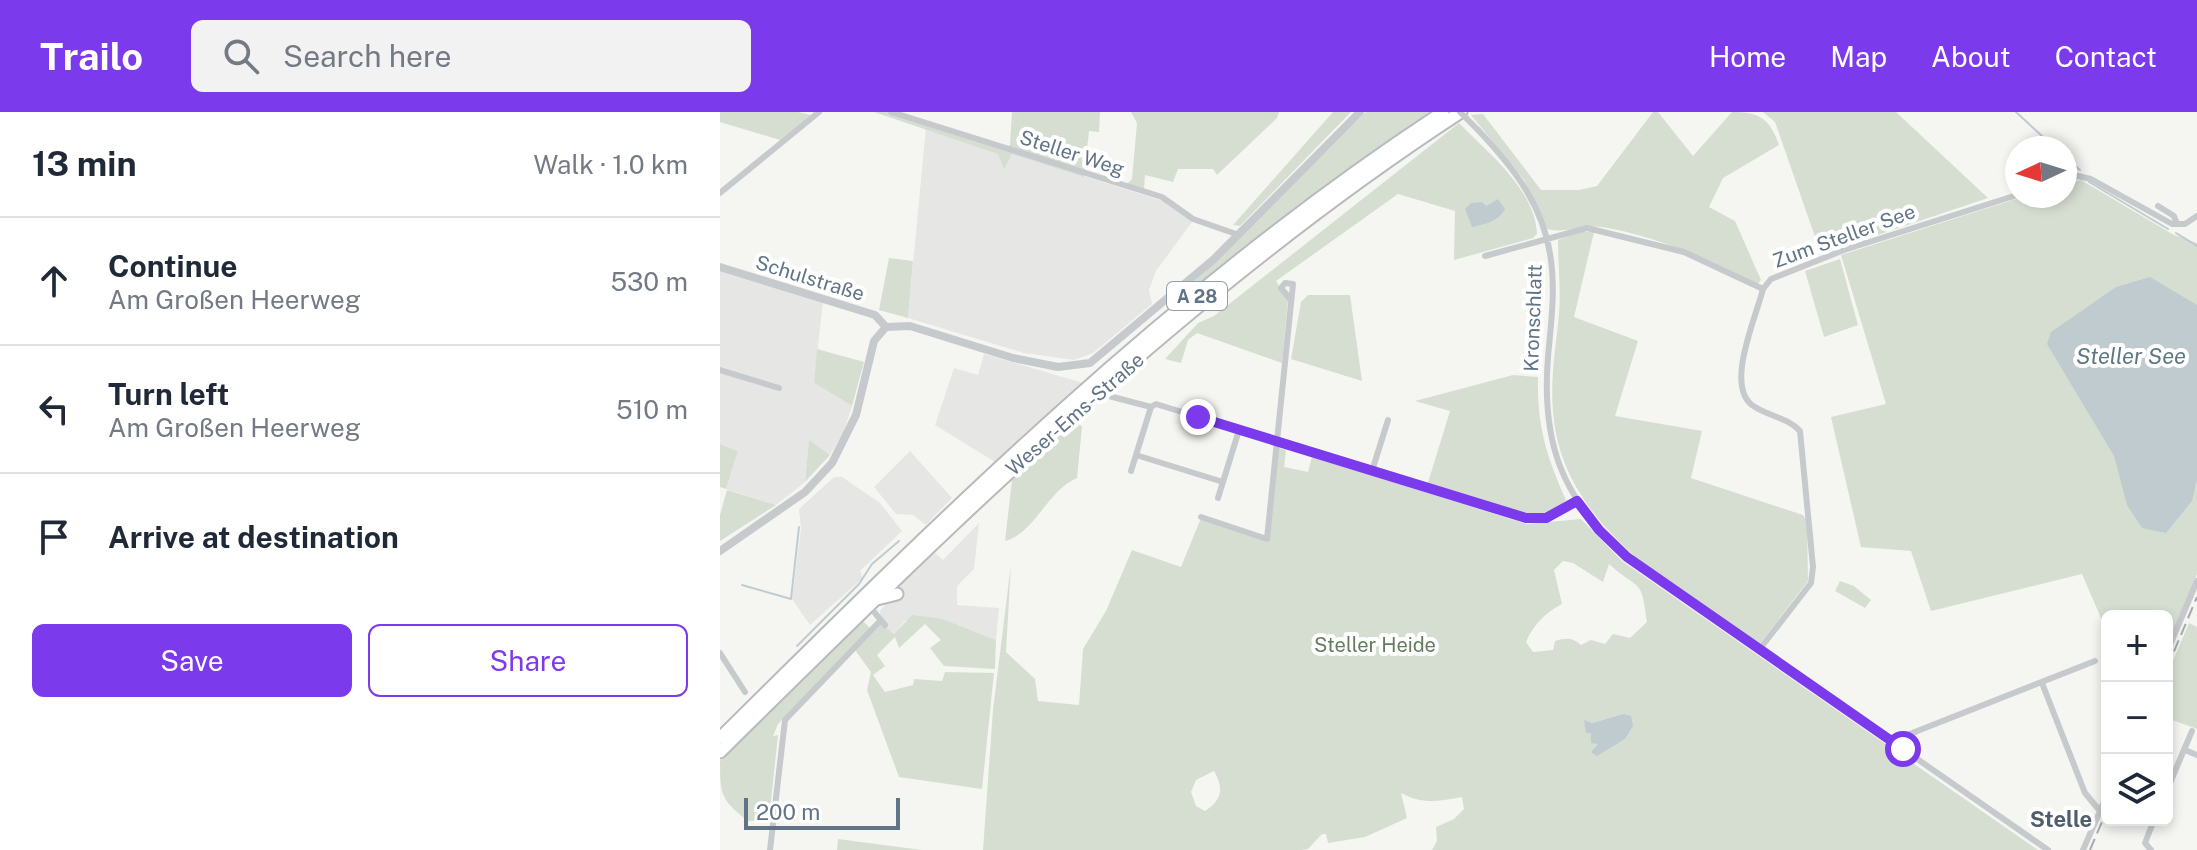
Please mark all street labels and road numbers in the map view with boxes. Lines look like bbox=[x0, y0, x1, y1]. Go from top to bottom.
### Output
street label: Steller Weg bbox=[1017, 125, 1127, 181]
street label: Zum Steller See bbox=[1770, 199, 1918, 273]
street label: Schulstraße bbox=[753, 250, 867, 306]
street label: Kronschlatt bbox=[1519, 264, 1547, 372]
road number: A 28 bbox=[1167, 282, 1227, 310]
street label: Weser-Ems-Straße bbox=[1001, 348, 1149, 480]

